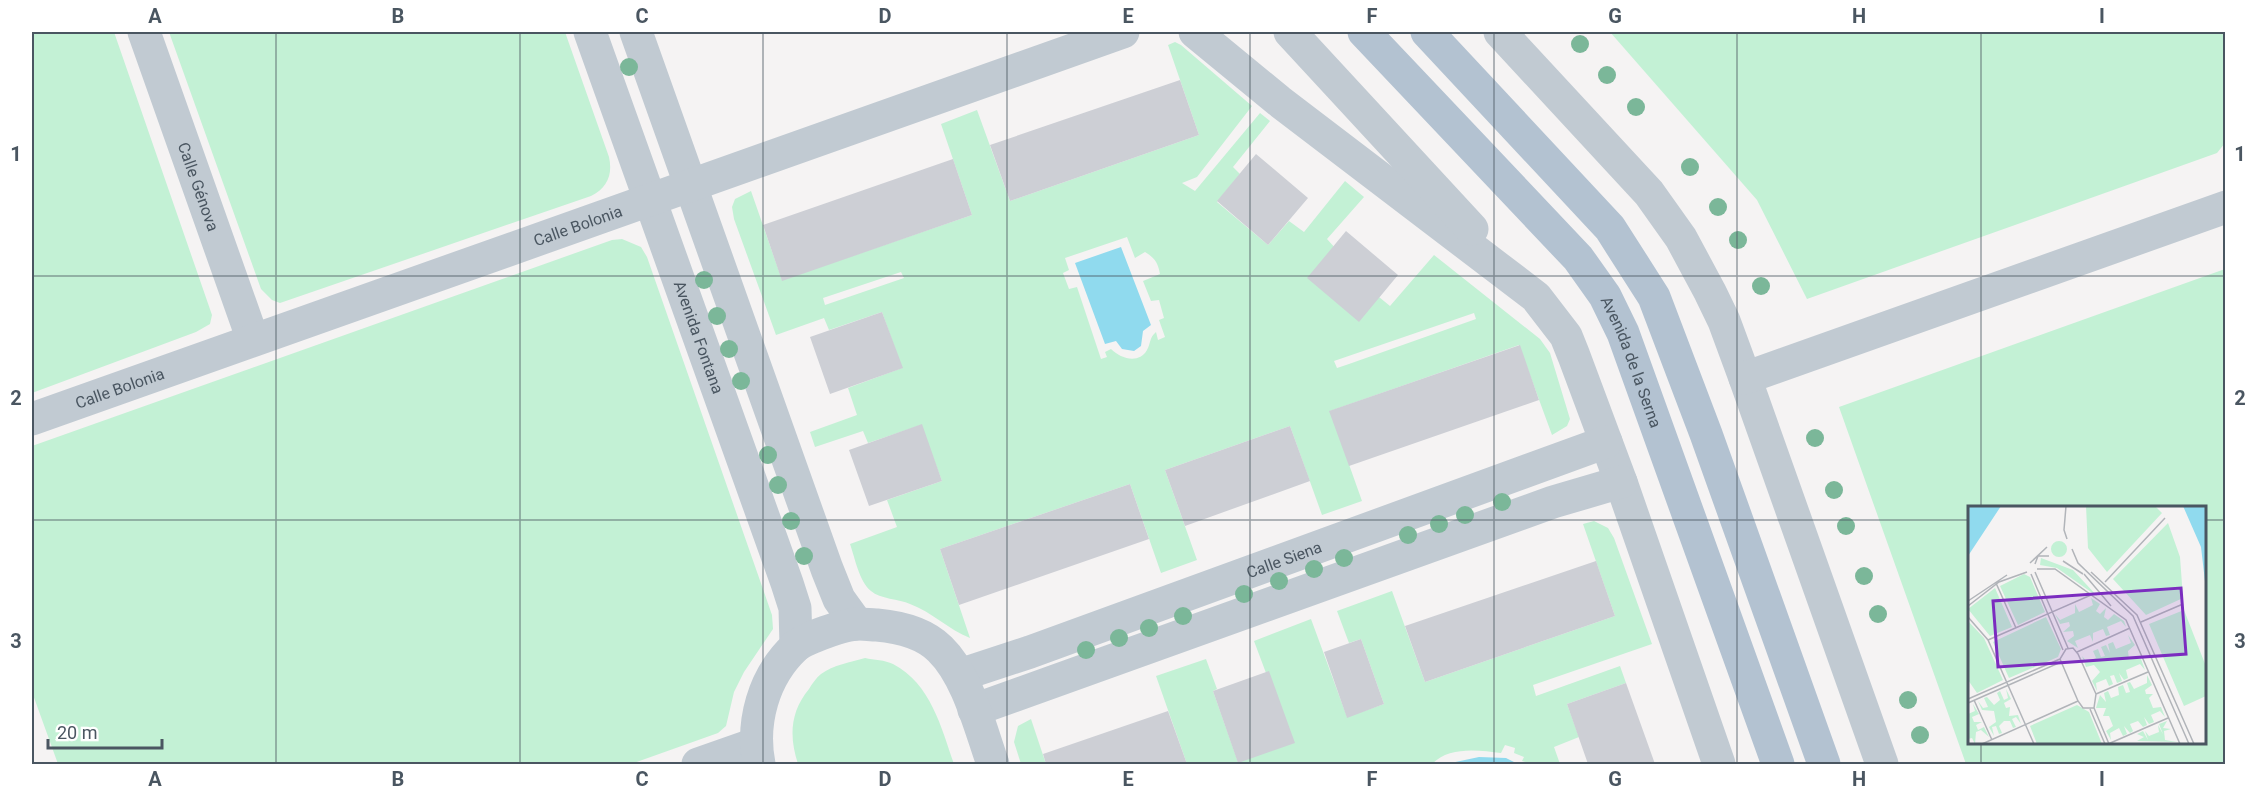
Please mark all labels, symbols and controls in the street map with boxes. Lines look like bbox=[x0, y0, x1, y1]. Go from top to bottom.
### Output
text: A bbox=[148, 4, 162, 28]
text: B bbox=[392, 4, 404, 28]
text: C bbox=[635, 4, 649, 28]
text: D bbox=[879, 4, 892, 28]
text: E bbox=[1122, 4, 1134, 28]
text: F bbox=[1367, 4, 1378, 28]
text: G bbox=[1608, 4, 1622, 28]
text: H bbox=[1852, 4, 1866, 28]
text: I bbox=[2099, 4, 2105, 28]
street label: Calle Génova bbox=[174, 140, 223, 234]
text: 1 bbox=[10, 142, 22, 166]
text: 1 bbox=[2234, 142, 2246, 166]
street label: Calle Bolonia bbox=[531, 201, 625, 250]
street label: Avenida Fontana bbox=[670, 278, 728, 396]
street label: Avenida de la Serna bbox=[1597, 293, 1665, 430]
street label: Calle Bolonia bbox=[73, 364, 167, 413]
text: 2 bbox=[10, 386, 22, 410]
text: 2 bbox=[2234, 386, 2246, 410]
inset map bbox=[1968, 506, 2206, 745]
street label: Calle Siena bbox=[1244, 537, 1324, 582]
text: 3 bbox=[10, 629, 22, 653]
text: 3 bbox=[2234, 629, 2246, 653]
scale bar bbox=[48, 712, 162, 750]
text: 20 m bbox=[57, 722, 97, 743]
text: A bbox=[148, 767, 162, 791]
text: B bbox=[392, 767, 404, 791]
text: C bbox=[635, 767, 649, 791]
text: D bbox=[879, 767, 892, 791]
text: E bbox=[1122, 767, 1134, 791]
text: F bbox=[1367, 767, 1378, 791]
text: G bbox=[1608, 767, 1622, 791]
text: H bbox=[1852, 767, 1866, 791]
text: I bbox=[2099, 767, 2105, 791]

